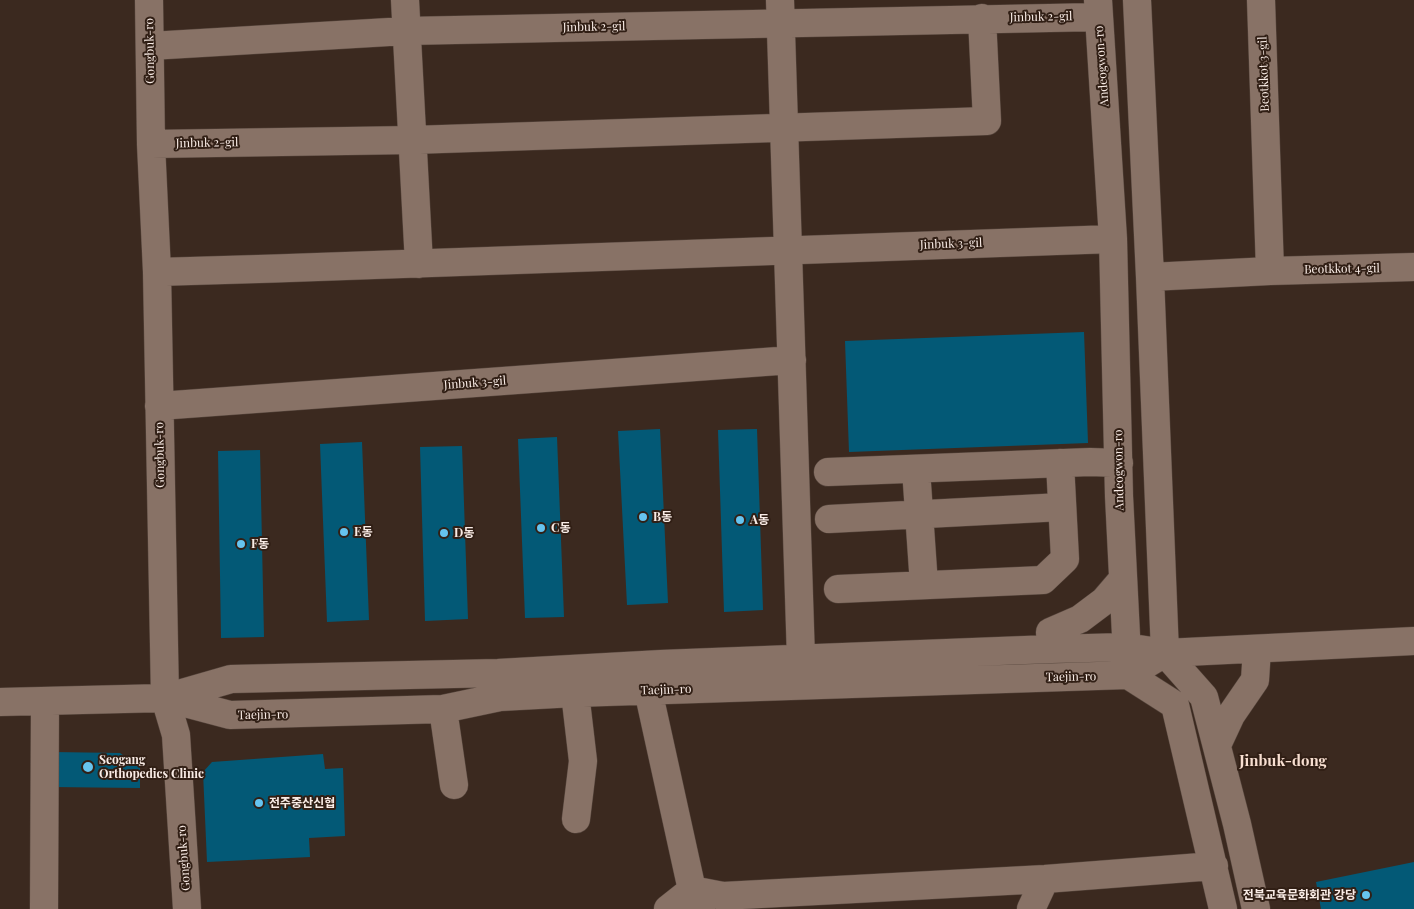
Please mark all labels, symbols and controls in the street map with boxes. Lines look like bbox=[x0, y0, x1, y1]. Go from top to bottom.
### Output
street label: Jinbuk 2-gil bbox=[1009, 9, 1073, 25]
street label: Gongbuk-ro bbox=[142, 18, 158, 84]
street label: Jinbuk 2-gil bbox=[562, 19, 626, 35]
street label: Andeogwon-ro bbox=[1092, 25, 1112, 107]
street label: Beotkkot 3-gil bbox=[1255, 36, 1273, 112]
street label: Jinbuk 2-gil bbox=[175, 135, 239, 151]
street label: Jinbuk 3-gil bbox=[920, 236, 982, 252]
street label: Beotkkot 4-gil bbox=[1304, 261, 1380, 277]
street label: Jinbuk 3-gil bbox=[443, 374, 507, 392]
street label: Gongbuk-ro bbox=[152, 422, 168, 488]
street label: Andeogwon-ro bbox=[1111, 429, 1127, 511]
place label: B동 bbox=[653, 510, 672, 524]
marker: B동 bbox=[637, 511, 649, 523]
place label: A동 bbox=[750, 513, 769, 527]
marker: A동 bbox=[734, 514, 746, 526]
place label: C동 bbox=[551, 521, 570, 535]
marker: C동 bbox=[535, 522, 547, 534]
place label: E동 bbox=[354, 525, 373, 539]
marker: E동 bbox=[338, 526, 350, 538]
place label: D동 bbox=[454, 526, 474, 540]
marker: D동 bbox=[438, 527, 450, 539]
place label: F동 bbox=[251, 537, 269, 551]
marker: F동 bbox=[235, 538, 247, 550]
street label: Taejin-ro bbox=[1046, 669, 1096, 685]
street label: Taejin-ro bbox=[640, 682, 692, 698]
street label: Taejin-ro bbox=[238, 707, 288, 723]
district label: Jinbuk-dong bbox=[1239, 752, 1327, 770]
place label: Seogang Orthopedics Clinic bbox=[99, 753, 204, 781]
marker: Seogang Orthopedics Clinic bbox=[81, 760, 95, 774]
place label: 전주중산신협 bbox=[269, 796, 335, 810]
marker: 전주중산신협 bbox=[253, 797, 265, 809]
street label: Gongbuk-ro bbox=[175, 825, 193, 891]
place label: 전북교육문화회관 강당 bbox=[1243, 888, 1356, 902]
marker: 전북교육문화회관 강당 bbox=[1360, 889, 1372, 901]

